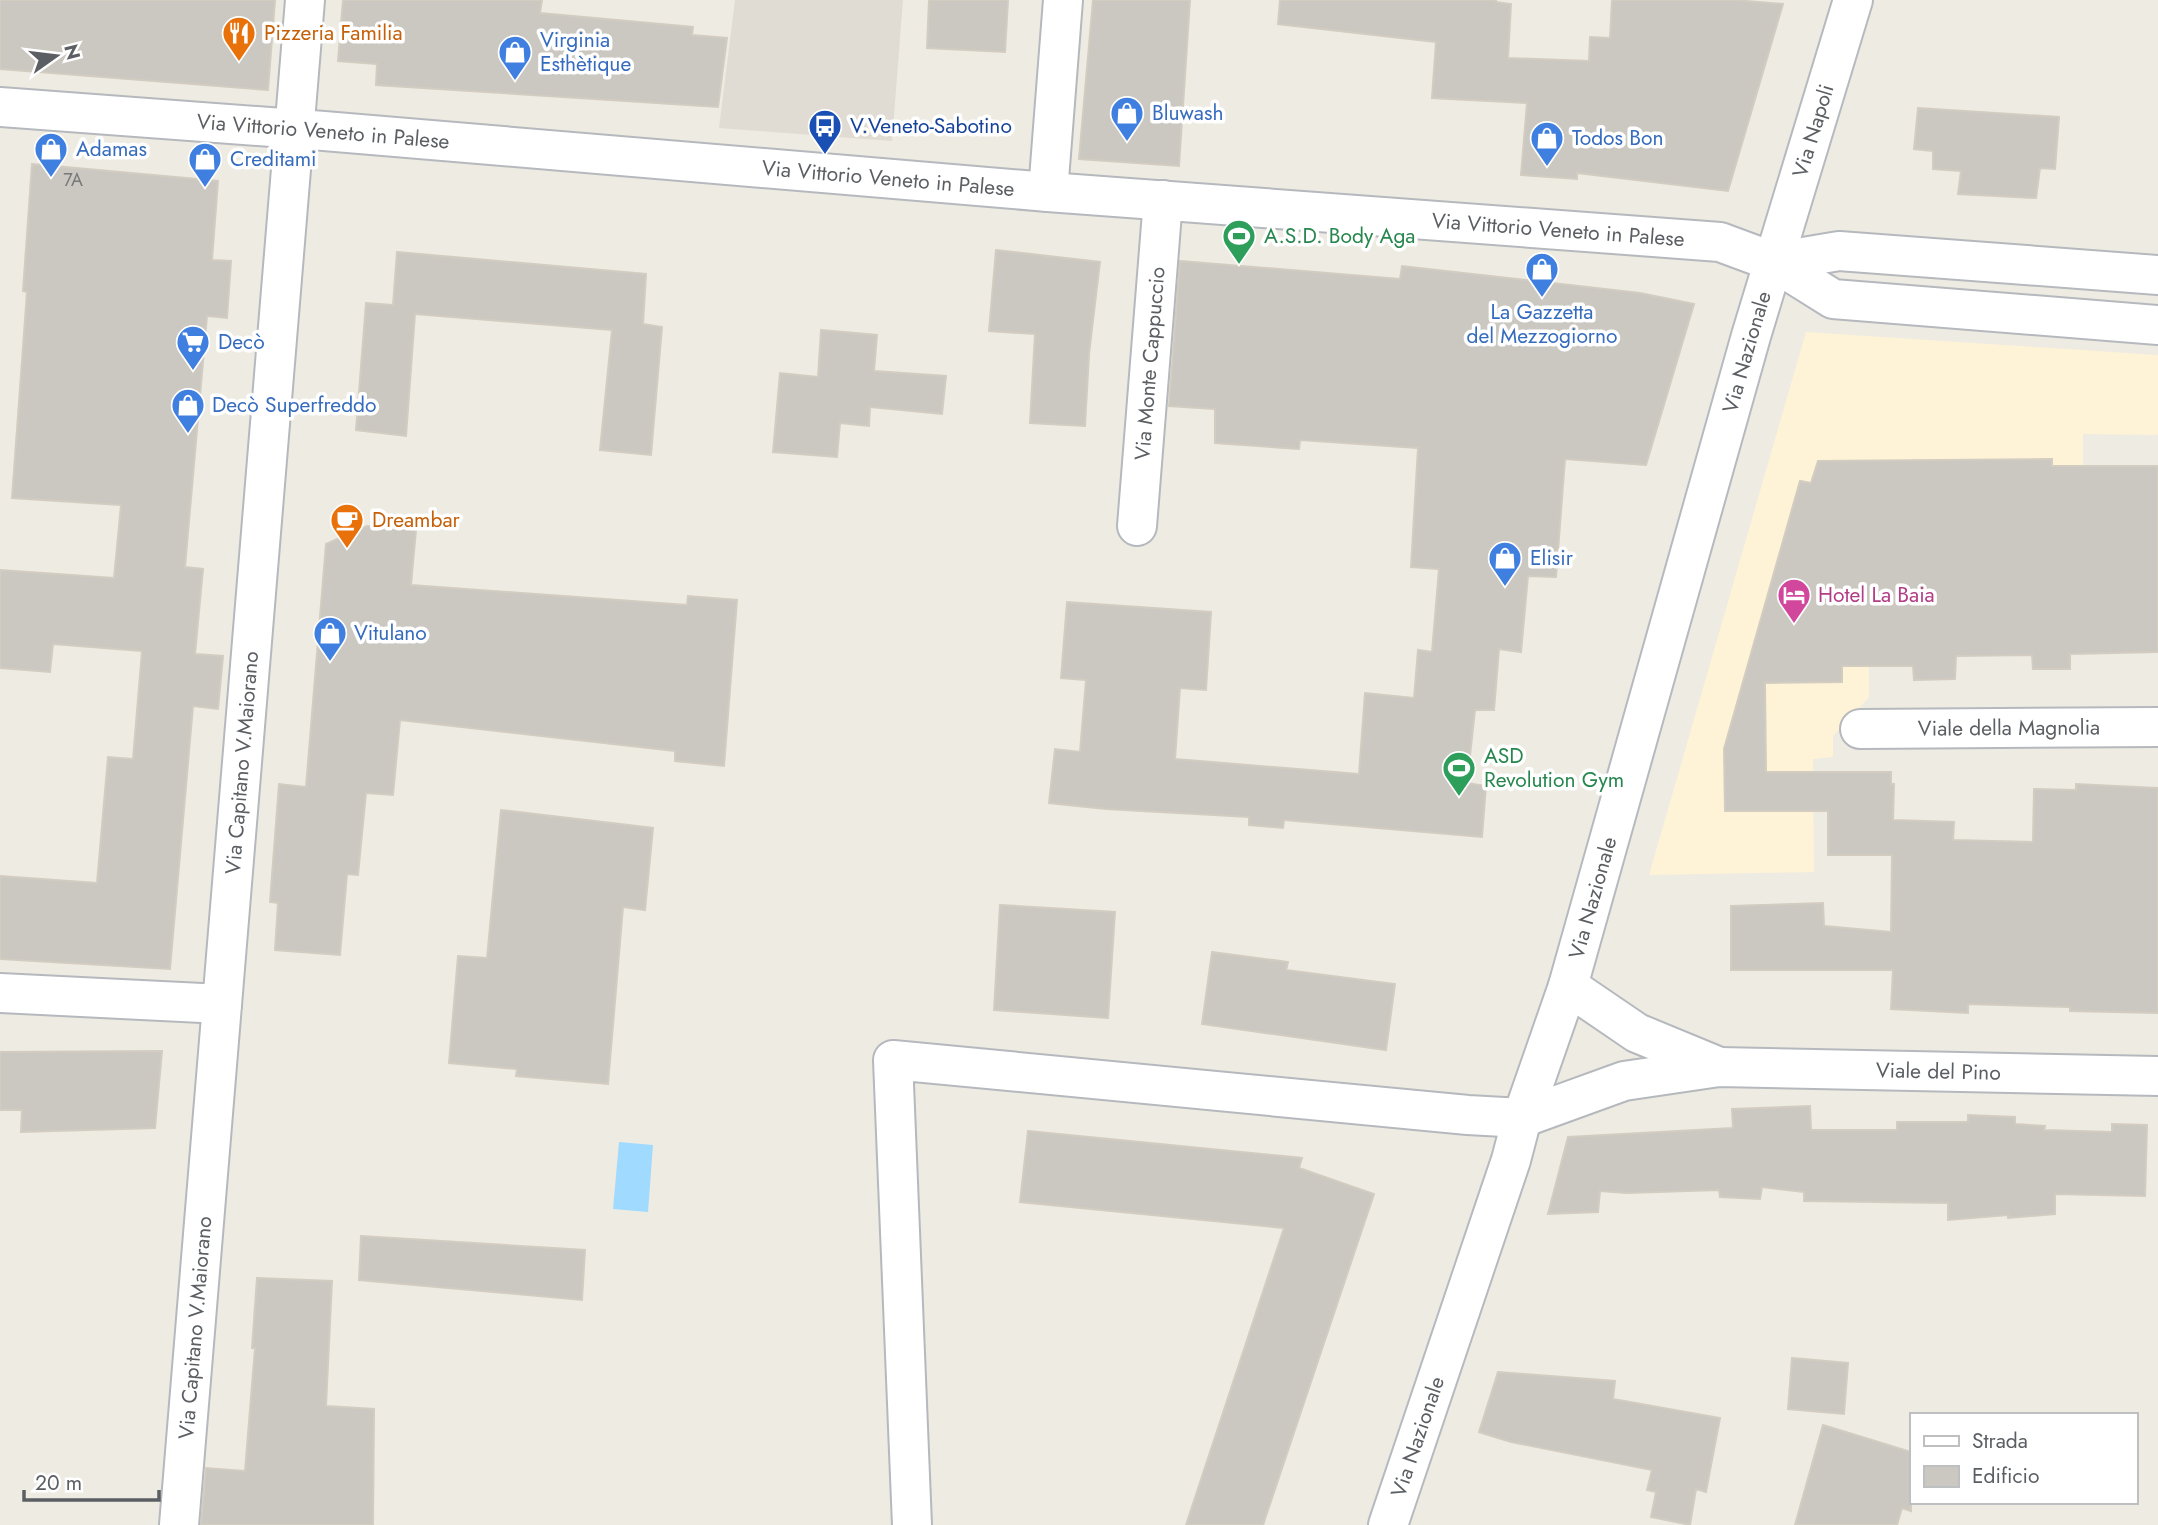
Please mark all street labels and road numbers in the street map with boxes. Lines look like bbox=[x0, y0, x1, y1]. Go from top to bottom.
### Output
street label: Via Napoli bbox=[1785, 81, 1842, 181]
street label: Via Vittorio Veneto in Palese bbox=[196, 107, 451, 157]
street label: Via Vittorio Veneto in Palese bbox=[760, 153, 1016, 204]
street label: Via Vittorio Veneto in Palese bbox=[1431, 206, 1686, 254]
street label: Via Monte Cappuccio bbox=[1127, 266, 1173, 461]
street label: Via Nazionale bbox=[1715, 287, 1779, 417]
street label: Via Capitano V.Maiorano bbox=[218, 650, 266, 875]
street label: Viale della Magnolia bbox=[1918, 712, 2100, 744]
street label: Via Nazionale bbox=[1561, 833, 1624, 962]
street label: Viale del Pino bbox=[1876, 1055, 2001, 1088]
street label: Via Capitano V.Maiorano bbox=[171, 1215, 219, 1440]
street label: Via Nazionale bbox=[1383, 1372, 1452, 1501]

